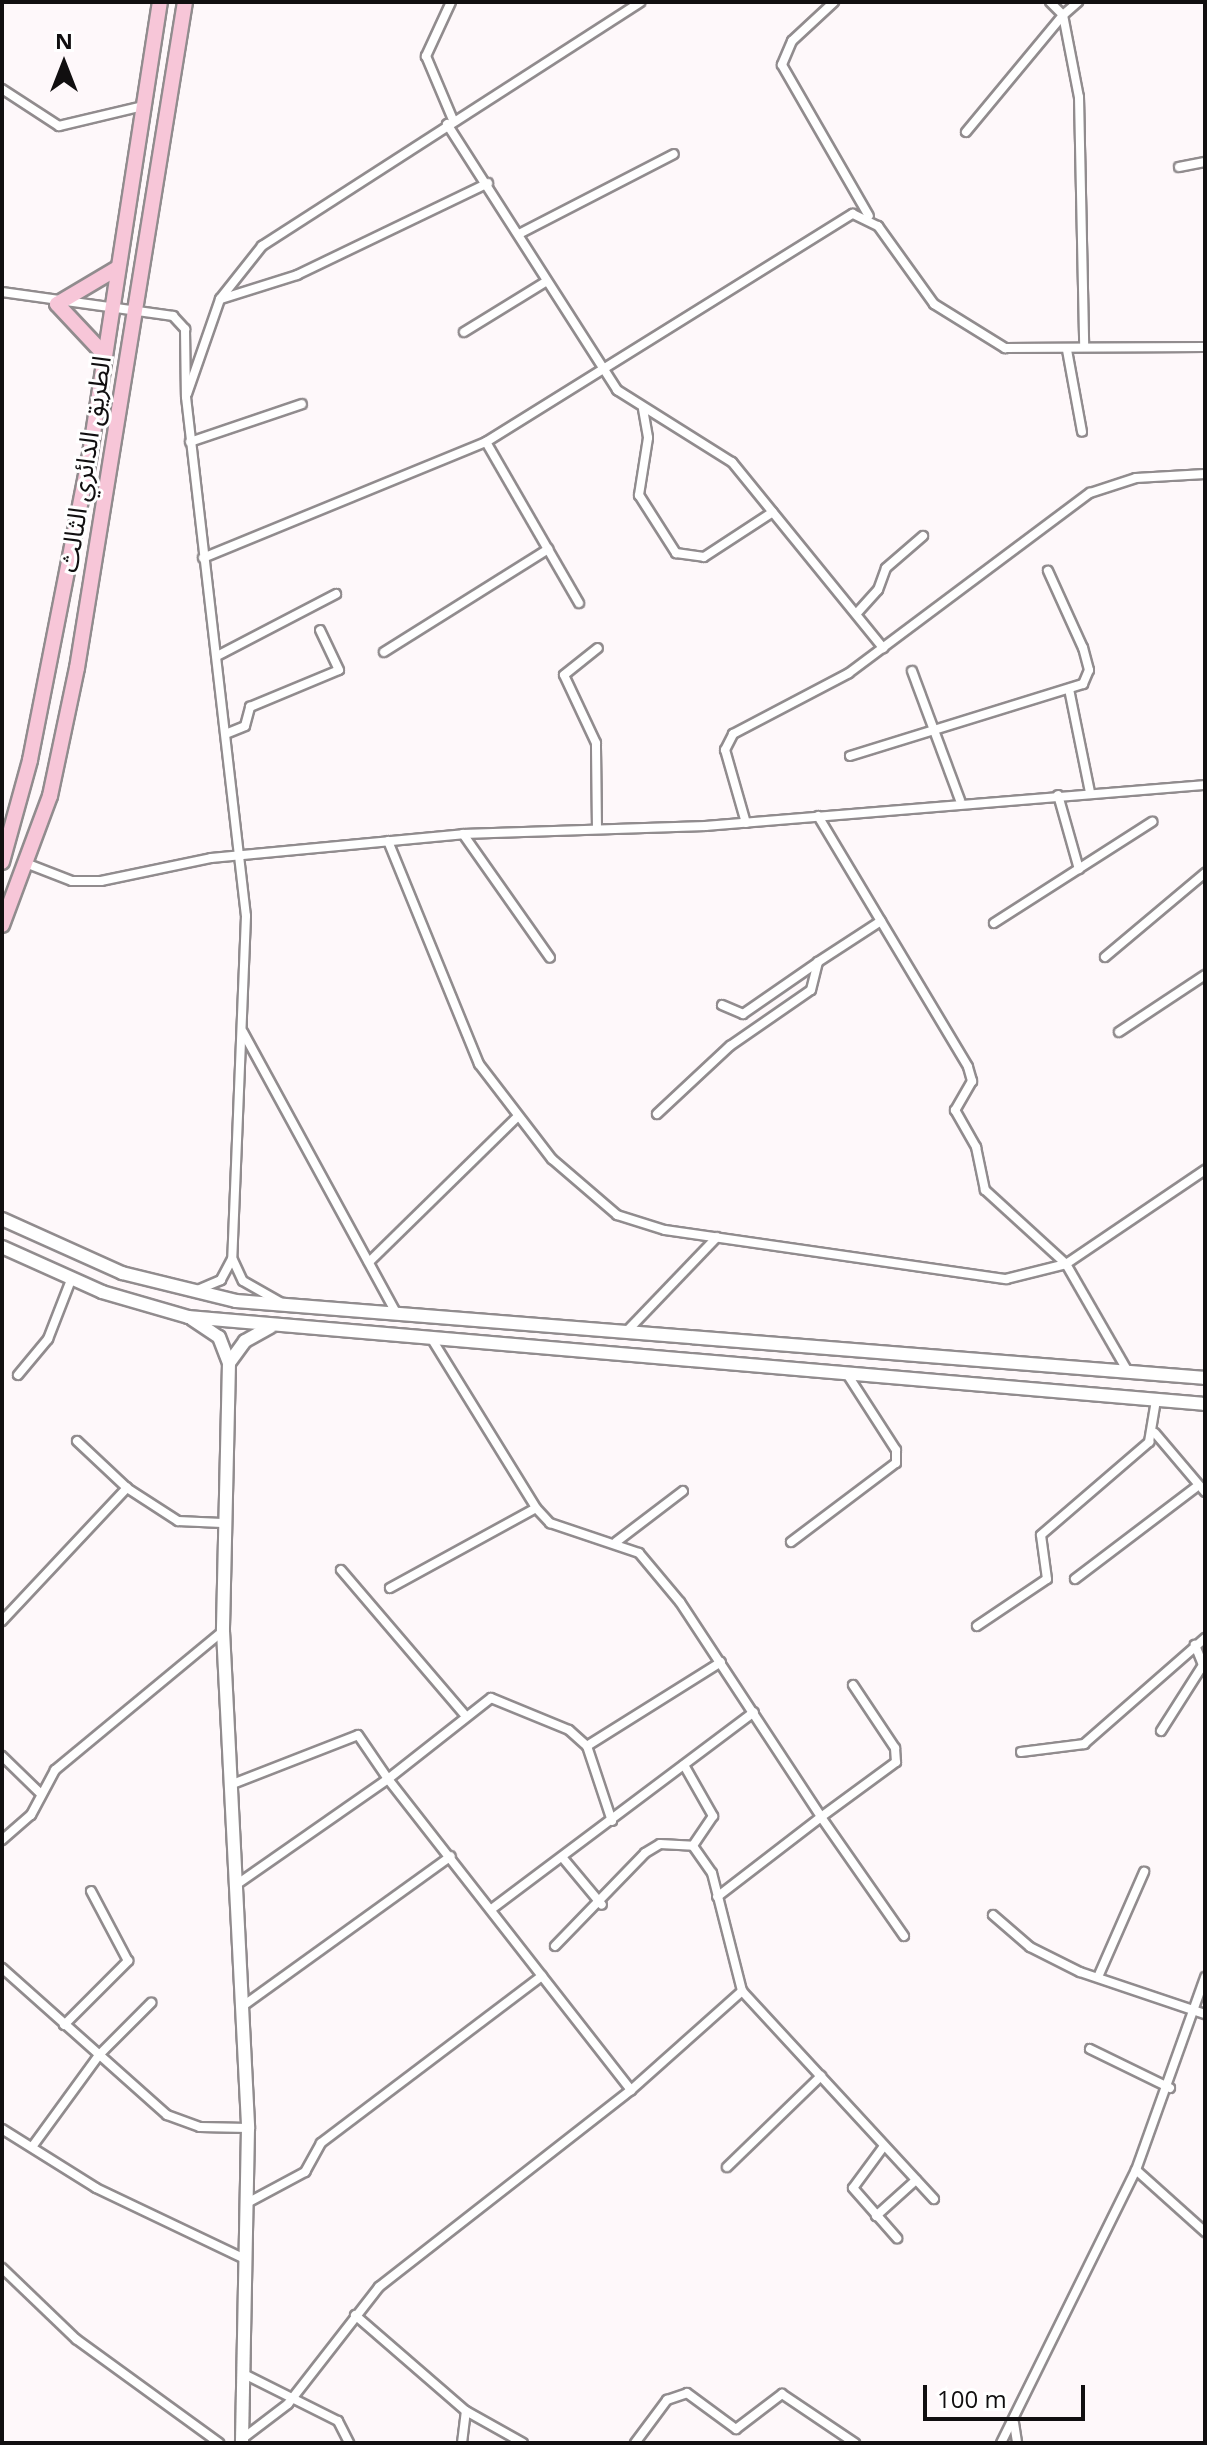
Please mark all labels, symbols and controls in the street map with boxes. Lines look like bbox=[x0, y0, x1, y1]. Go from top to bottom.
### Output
north arrow bbox=[24, 24, 104, 104]
text: N bbox=[55, 25, 73, 55]
street label: الطريق الدائري الثالث bbox=[52, 354, 118, 574]
scale bar bbox=[927, 2369, 1089, 2419]
text: 100 m bbox=[937, 2382, 1007, 2415]

